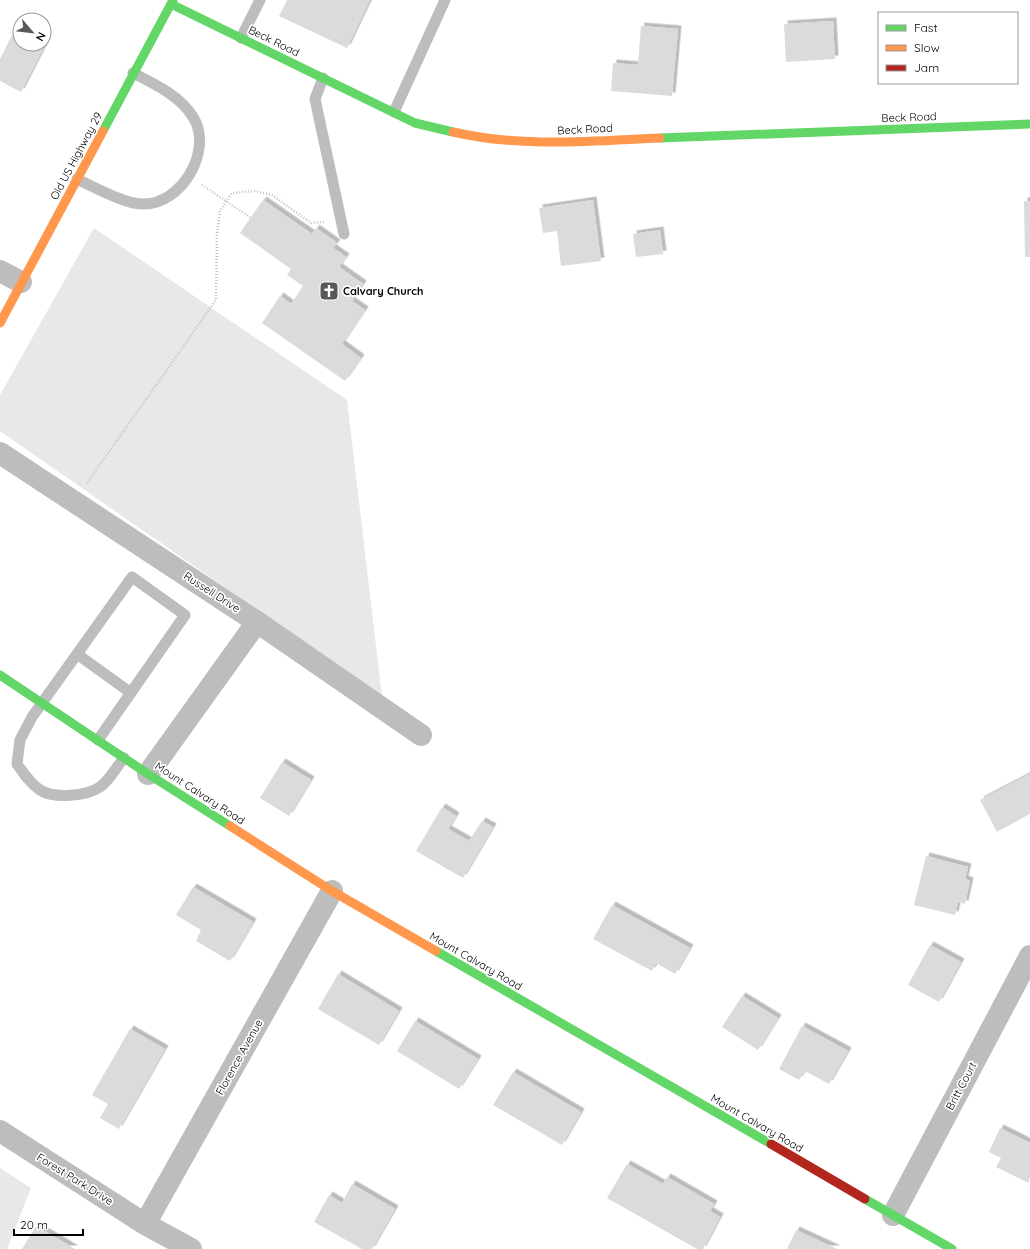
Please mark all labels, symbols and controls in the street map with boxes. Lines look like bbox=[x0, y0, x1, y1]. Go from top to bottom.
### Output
north arrow bbox=[12, 12, 52, 52]
legend bbox=[878, 12, 1018, 84]
text: Fast bbox=[914, 20, 938, 35]
street label: Beck Road bbox=[246, 23, 302, 59]
text: N bbox=[33, 30, 49, 44]
text: Slow bbox=[914, 40, 940, 55]
text: Jam bbox=[914, 60, 939, 75]
street label: Beck Road bbox=[881, 109, 937, 125]
street label: Old US Highway 29 bbox=[47, 110, 105, 202]
street label: Beck Road bbox=[557, 121, 613, 137]
church icon: Calvary Church bbox=[318, 280, 340, 302]
place label: Calvary Church bbox=[343, 284, 423, 298]
street label: Russell Drive bbox=[181, 569, 243, 615]
street label: Mount Calvary Road bbox=[152, 759, 248, 827]
street label: Mount Calvary Road bbox=[427, 929, 525, 993]
street label: Florence Avenue bbox=[212, 1017, 266, 1097]
street label: Britt Court bbox=[943, 1059, 980, 1112]
street label: Mount Calvary Road bbox=[708, 1091, 806, 1155]
street label: Forest Park Drive bbox=[34, 1150, 116, 1208]
scale bar bbox=[14, 1211, 83, 1237]
text: 20 m bbox=[20, 1217, 48, 1232]

